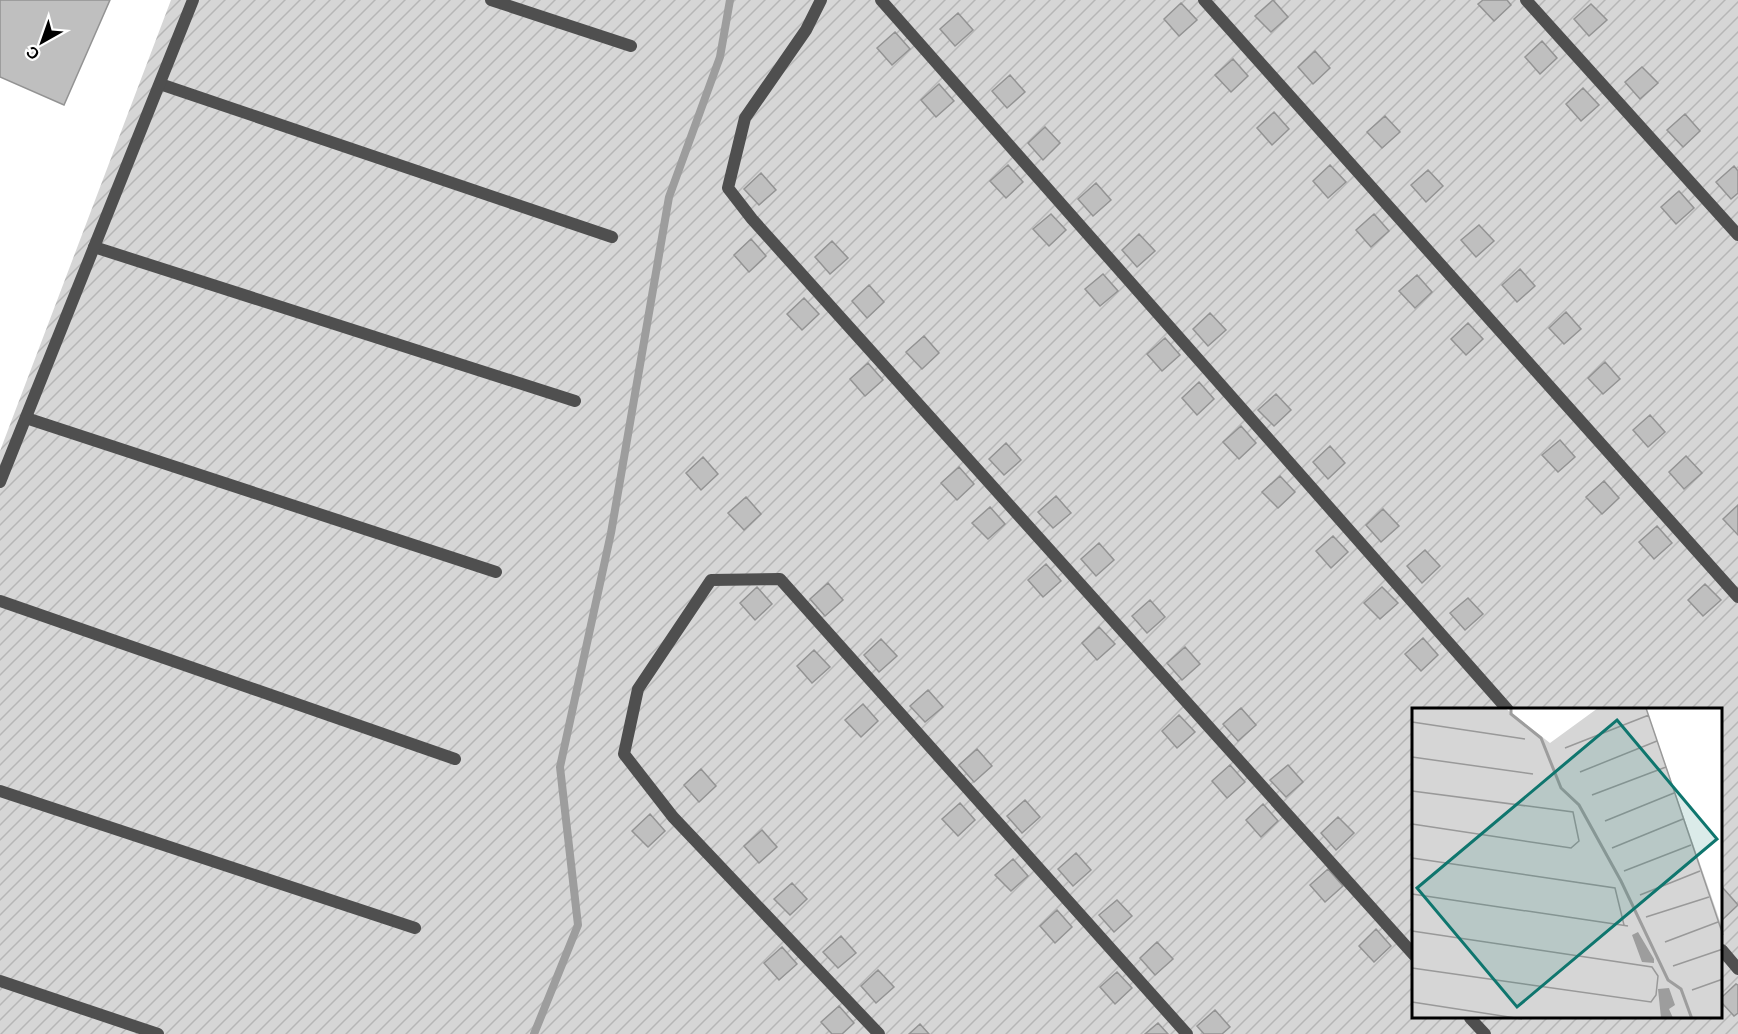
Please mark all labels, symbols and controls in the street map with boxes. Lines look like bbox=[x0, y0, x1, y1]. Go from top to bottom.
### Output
north arrow bbox=[12, 12, 72, 72]
text: С bbox=[21, 41, 44, 65]
inset map bbox=[1412, 708, 1723, 1019]

